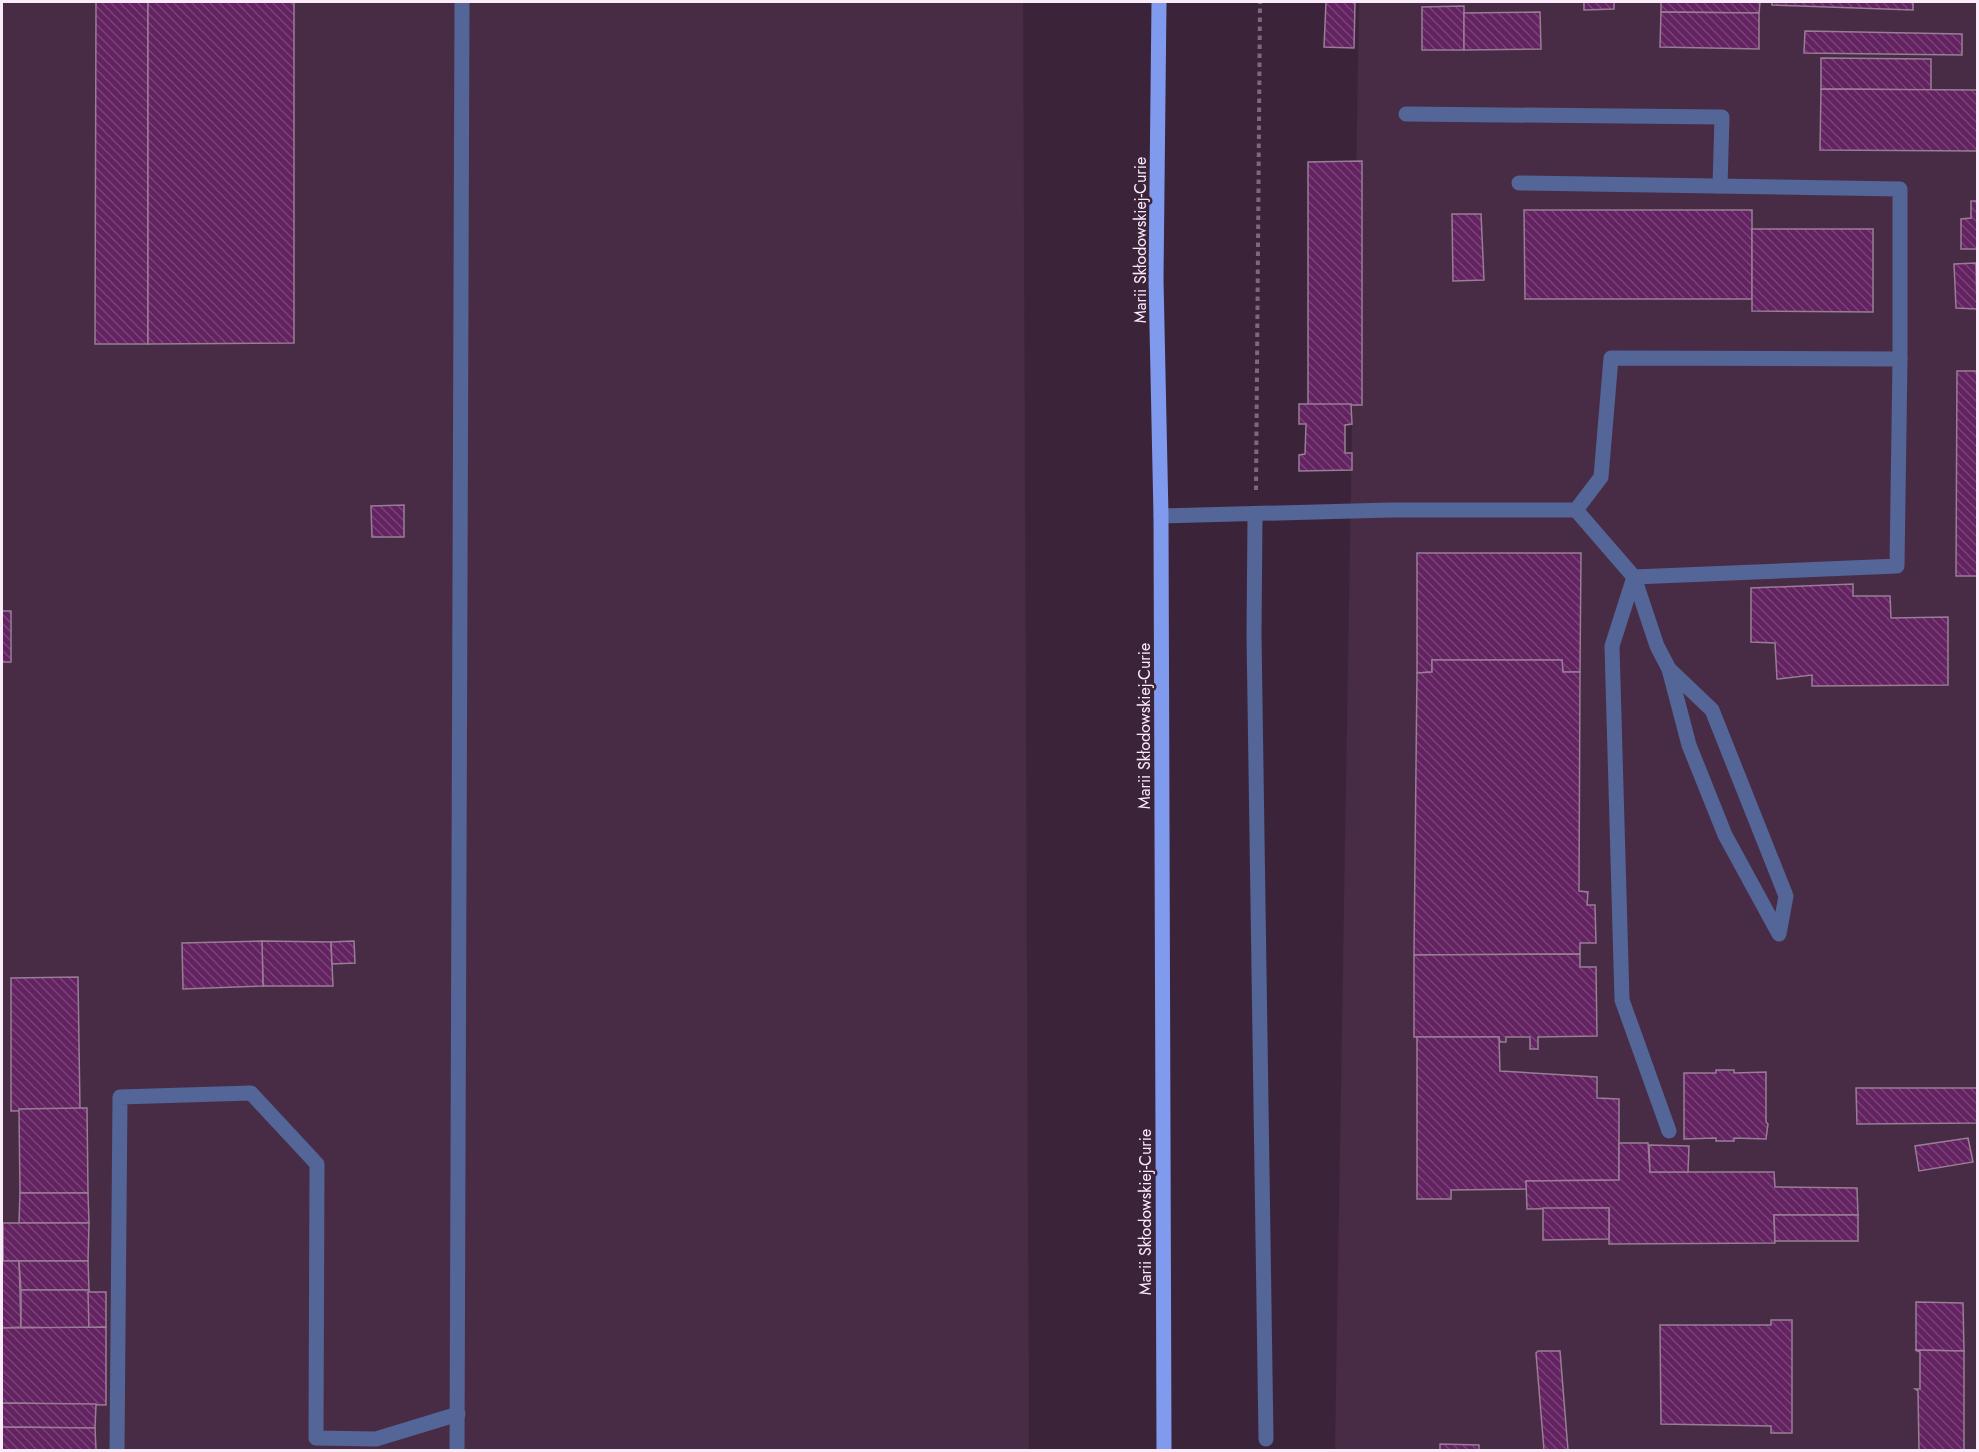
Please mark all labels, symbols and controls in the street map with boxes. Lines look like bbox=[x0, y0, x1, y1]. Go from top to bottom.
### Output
street label: Marii Skłodowskiej-Curie bbox=[1129, 157, 1152, 323]
street label: Marii Skłodowskiej-Curie bbox=[1133, 643, 1156, 809]
street label: Marii Skłodowskiej-Curie bbox=[1134, 1129, 1157, 1295]

